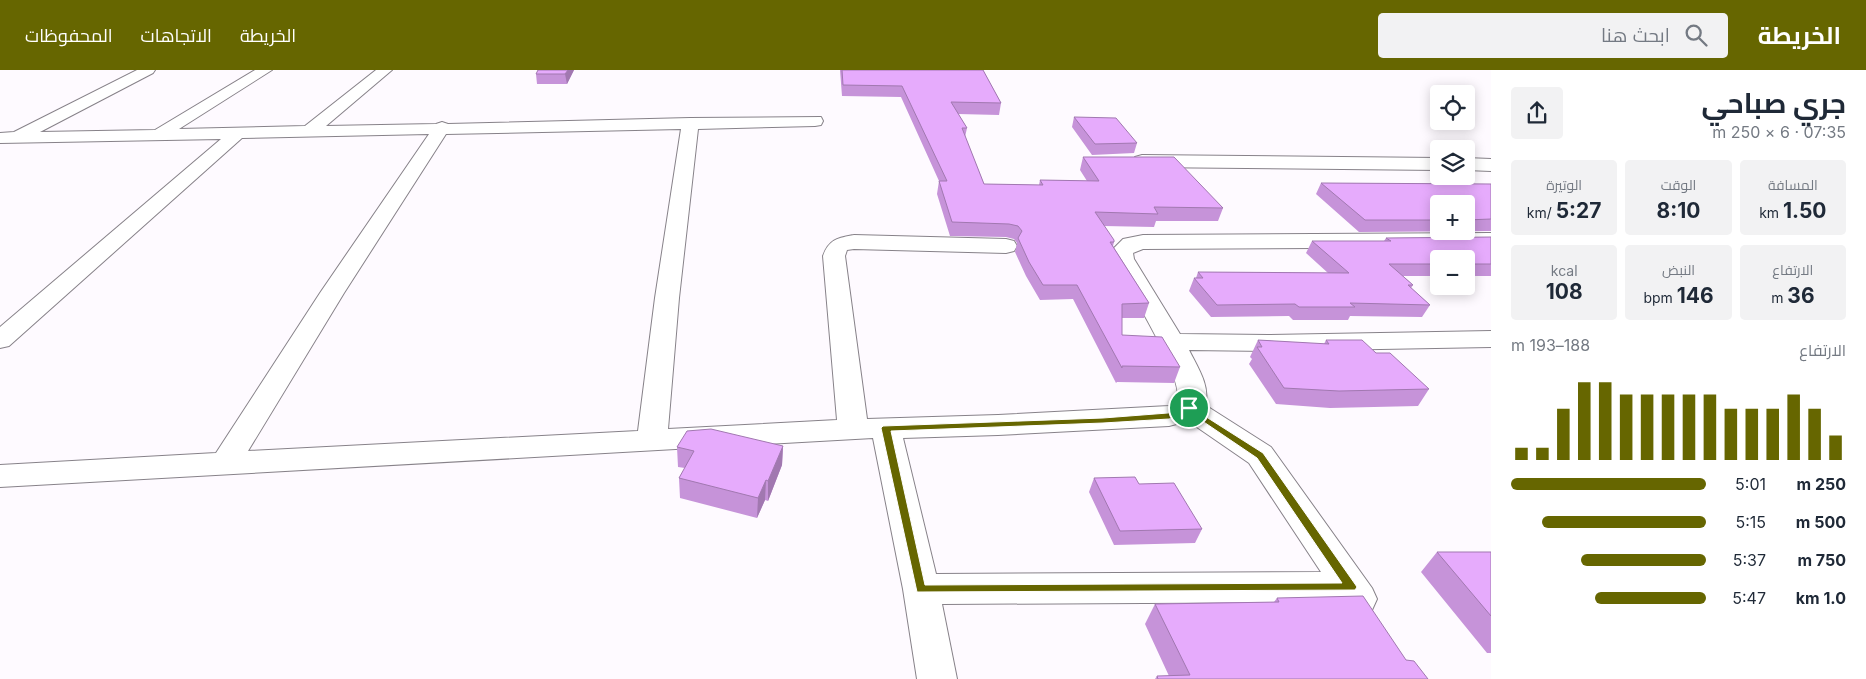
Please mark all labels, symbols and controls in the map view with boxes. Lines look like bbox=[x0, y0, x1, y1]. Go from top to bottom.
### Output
search box bbox=[1378, 13, 1728, 58]
icon: search bbox=[1682, 21, 1710, 49]
text: الخريطة bbox=[1758, 21, 1841, 50]
text: ابحث هنا bbox=[1601, 24, 1670, 47]
text: المحفوظات bbox=[25, 25, 113, 46]
text: الاتجاهات bbox=[141, 25, 212, 46]
text: الخريطة bbox=[240, 25, 296, 46]
map controls bbox=[1430, 85, 1475, 295]
button: locate bbox=[1430, 85, 1475, 130]
text: جري صباحي bbox=[1701, 86, 1846, 120]
button: share bbox=[1511, 87, 1563, 139]
text: 07:35 · 6 × 250 m bbox=[1712, 122, 1846, 142]
button: layers bbox=[1430, 140, 1475, 185]
text: الوتيرة bbox=[1546, 176, 1582, 193]
text: الوقت bbox=[1661, 176, 1696, 193]
text: المسافة bbox=[1768, 176, 1818, 193]
button: + bbox=[1430, 195, 1475, 240]
text: 5:27 bbox=[1556, 198, 1602, 223]
text: 8:10 bbox=[1657, 198, 1700, 223]
text: 1.50 bbox=[1783, 198, 1827, 223]
text: /km bbox=[1527, 204, 1556, 221]
text: km bbox=[1759, 204, 1783, 221]
button: − bbox=[1430, 250, 1475, 295]
text: النبض bbox=[1662, 261, 1695, 278]
text: الارتفاع bbox=[1772, 261, 1813, 278]
text: kcal bbox=[1551, 262, 1578, 279]
text: 108 bbox=[1546, 279, 1583, 304]
text: 146 bbox=[1677, 283, 1714, 308]
text: 36 bbox=[1787, 283, 1815, 308]
text: bpm bbox=[1643, 289, 1677, 306]
text: m bbox=[1771, 289, 1787, 306]
text: 188–193 m bbox=[1511, 335, 1590, 355]
text: الارتفاع bbox=[1799, 340, 1846, 360]
pin bbox=[1168, 387, 1210, 429]
icon: arrive bbox=[1175, 394, 1203, 422]
text: 5:01 bbox=[1735, 474, 1766, 494]
text: 250 m bbox=[1797, 474, 1846, 494]
text: 5:15 bbox=[1735, 512, 1766, 532]
text: 500 m bbox=[1796, 512, 1846, 532]
text: 5:37 bbox=[1733, 550, 1766, 570]
text: 750 m bbox=[1797, 550, 1846, 570]
text: 5:47 bbox=[1732, 588, 1766, 608]
text: 1.0 km bbox=[1796, 588, 1846, 608]

